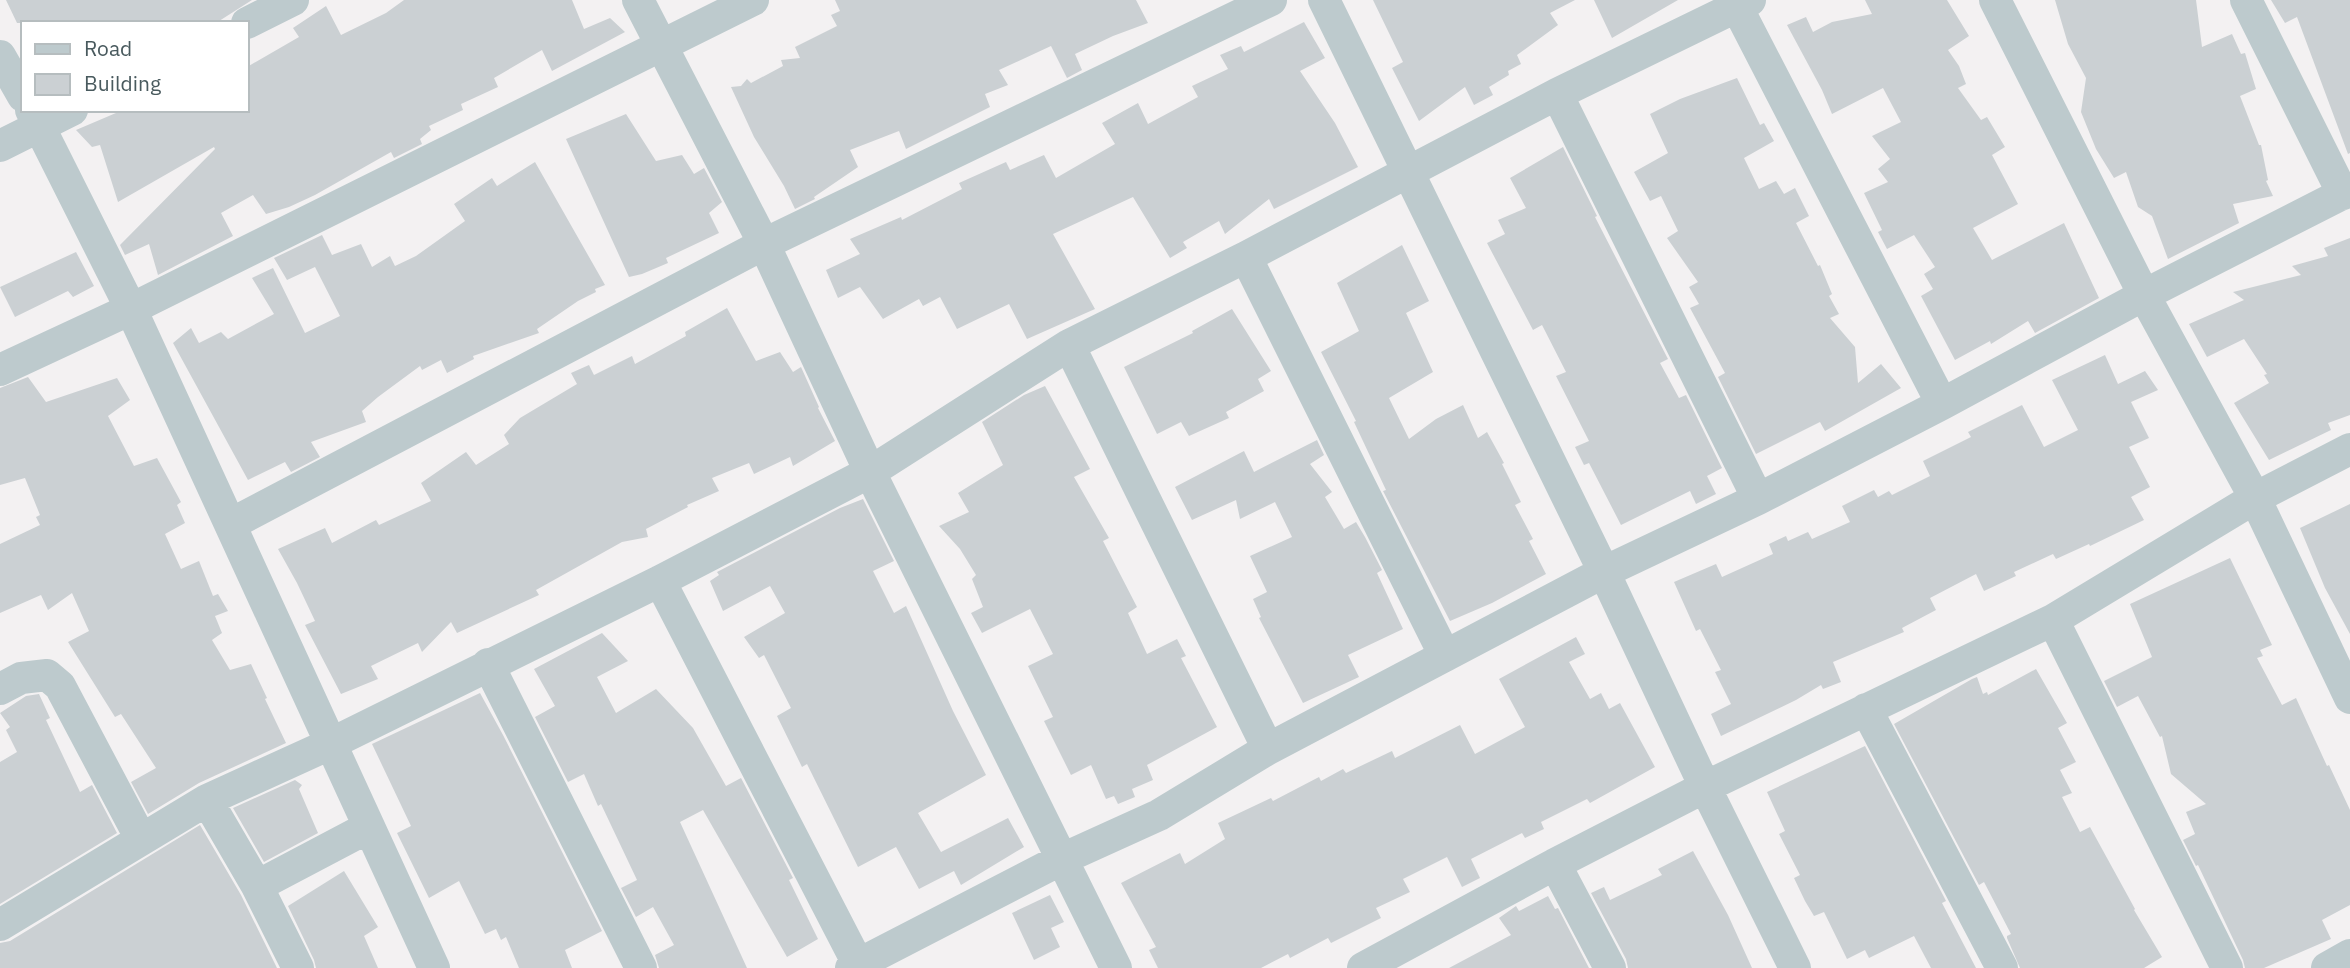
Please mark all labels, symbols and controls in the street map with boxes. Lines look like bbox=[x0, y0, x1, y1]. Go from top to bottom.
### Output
legend bbox=[21, 21, 248, 112]
text: Road bbox=[84, 34, 132, 62]
text: Building bbox=[84, 69, 161, 97]

